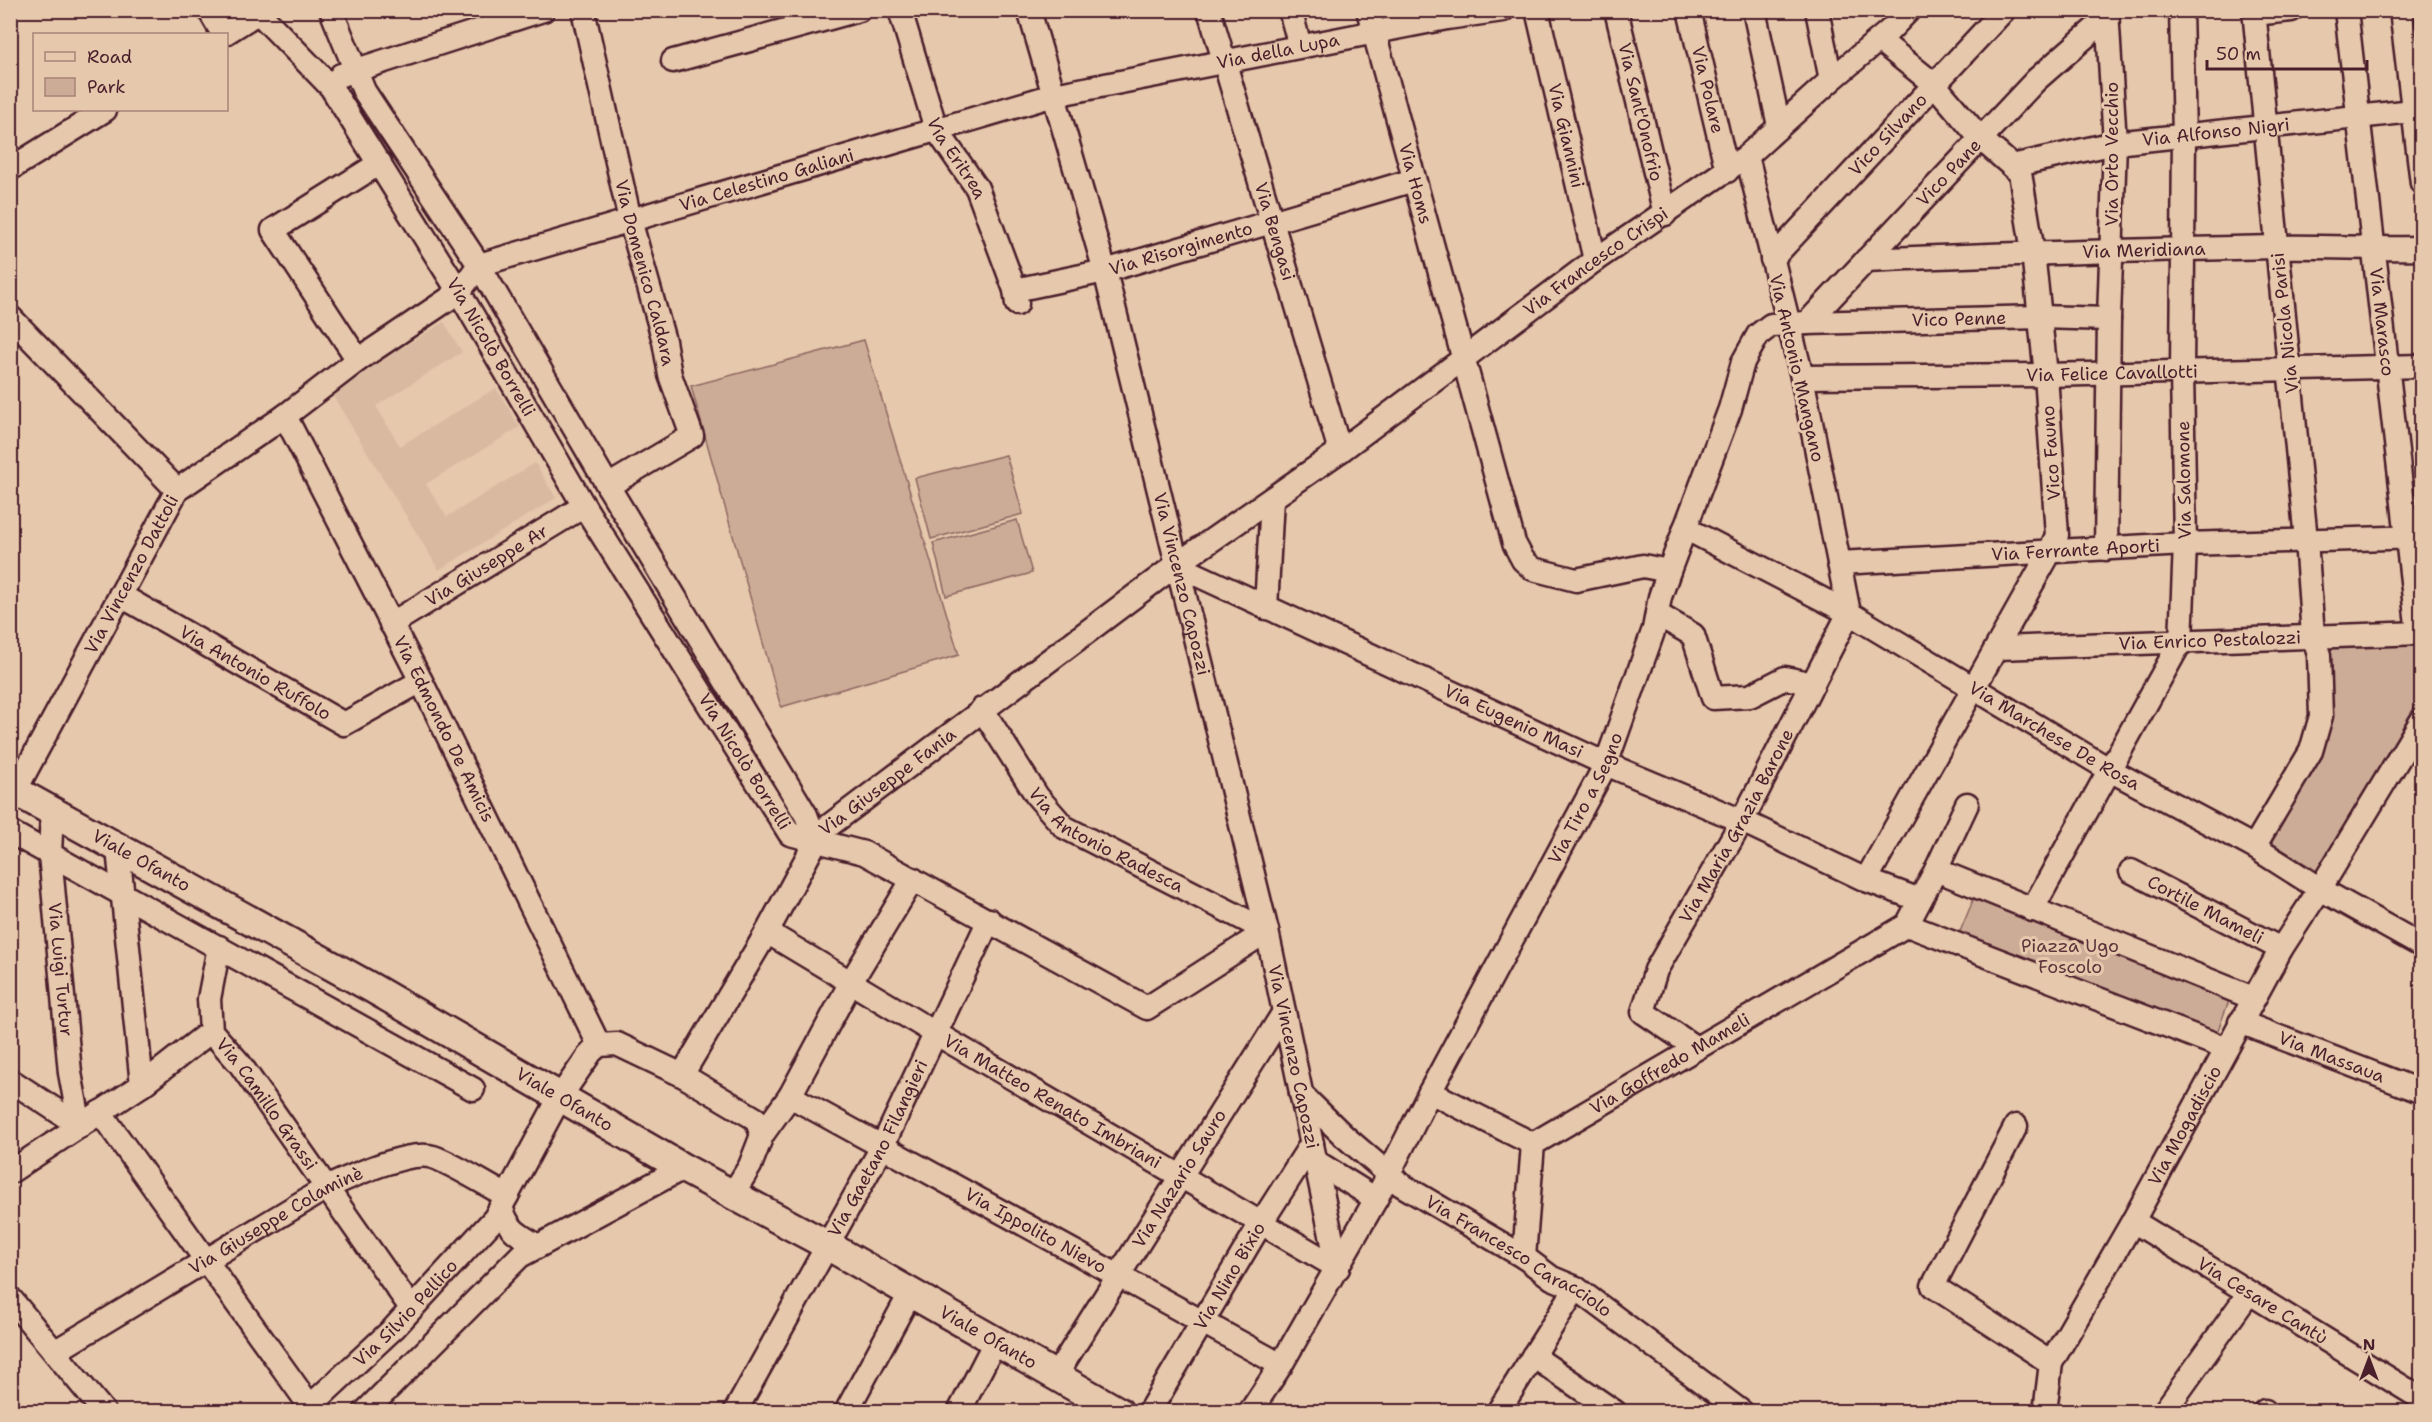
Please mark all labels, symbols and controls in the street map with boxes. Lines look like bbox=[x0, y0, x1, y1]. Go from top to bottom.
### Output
street label: Via della Lupa bbox=[1215, 27, 1341, 75]
legend bbox=[33, 33, 228, 111]
scale bar bbox=[2207, 33, 2368, 71]
street label: Via Sant'Onofrio bbox=[1612, 40, 1669, 184]
text: 50 m bbox=[2216, 42, 2261, 66]
street label: Via Polare bbox=[1686, 44, 1730, 136]
text: Road bbox=[87, 45, 132, 69]
text: Park bbox=[87, 75, 126, 99]
street label: Via Giannini bbox=[1542, 81, 1590, 190]
street label: Via Orto Vecchio bbox=[2100, 82, 2124, 226]
street label: Vico Silvano bbox=[1843, 88, 1933, 181]
street label: Via Alfonso Nigri bbox=[2141, 112, 2291, 152]
street label: Via Eritrea bbox=[921, 115, 992, 202]
street label: Vico Pane bbox=[1911, 133, 1987, 212]
street label: Via Homs bbox=[1393, 141, 1438, 227]
street label: Via Celestino Galiani bbox=[676, 143, 857, 217]
street label: Via Domenico Caldara bbox=[609, 177, 680, 368]
street label: Via Bengasi bbox=[1249, 179, 1301, 284]
street label: Via Francesco Crispi bbox=[1518, 201, 1673, 322]
street label: Via Risorgimento bbox=[1106, 216, 1256, 281]
street label: Via Meridiana bbox=[2082, 237, 2206, 264]
street label: Via Nicola Parisi bbox=[2266, 251, 2304, 395]
street label: Via Marasco bbox=[2364, 266, 2400, 378]
street label: Via Antonio Mangano bbox=[1764, 272, 1830, 464]
street label: Via Nicolò Borrelli bbox=[441, 273, 541, 421]
street label: Vico Penne bbox=[1911, 306, 2007, 332]
street label: Via Felice Cavallotti bbox=[2026, 359, 2198, 387]
street label: Vico Fauno bbox=[2036, 405, 2066, 501]
street label: Via Salomone bbox=[2171, 420, 2197, 540]
street label: Via Vincenzo Dattoli bbox=[79, 490, 184, 658]
street label: Via Vincenzo Capozzi bbox=[1148, 490, 1216, 678]
street label: Via Giuseppe Ar bbox=[421, 519, 552, 612]
street label: Via Ferrante Aporti bbox=[1991, 533, 2161, 567]
street label: Via Antonio Ruffolo bbox=[175, 620, 335, 726]
street label: Via Enrico Pestalozzi bbox=[2118, 625, 2302, 656]
street label: Via Edmondo De Amicis bbox=[388, 631, 500, 826]
street label: Via Marchese De Rosa bbox=[1964, 676, 2144, 796]
street label: Via Eugenio Masi bbox=[1440, 679, 1587, 764]
street label: Via Nicolò Borrelli bbox=[693, 689, 796, 835]
street label: Via Giuseppe Fania bbox=[814, 722, 961, 841]
street label: Via Maria Grazia Barone bbox=[1674, 725, 1799, 928]
street label: Via Tiro a Segno bbox=[1543, 729, 1628, 868]
street label: Via Antonio Radesca bbox=[1023, 783, 1188, 898]
street label: Viale Ofanto bbox=[88, 824, 195, 897]
street label: Cortile Mameli bbox=[2143, 870, 2268, 950]
street label: Via Luigi Turtur bbox=[42, 901, 79, 1037]
park label: Piazza Ugo Foscolo bbox=[2021, 934, 2119, 979]
street label: Via Vincenzo Capozzi bbox=[1262, 963, 1325, 1151]
street label: Via Goffredo Mameli bbox=[1585, 1008, 1754, 1120]
street label: Via Massaua bbox=[2275, 1026, 2388, 1089]
street label: Via Matteo Renato Imbriani bbox=[939, 1029, 1166, 1174]
street label: Via Camillo Grassi bbox=[210, 1033, 323, 1175]
street label: Via Gaetano Filangieri bbox=[822, 1056, 933, 1241]
street label: Via Mogadiscio bbox=[2142, 1061, 2227, 1190]
street label: Viale Ofanto bbox=[511, 1062, 618, 1137]
street label: Via Nazario Sauro bbox=[1127, 1105, 1232, 1252]
street label: Via Giuseppe Colaminè bbox=[184, 1161, 367, 1280]
street label: Via Ippolito Nievo bbox=[960, 1182, 1111, 1279]
street label: Via Francesco Caracciolo bbox=[1421, 1190, 1617, 1323]
street label: Via Nino Bixio bbox=[1188, 1218, 1271, 1335]
street label: Via Cesare Cantù bbox=[2193, 1251, 2332, 1350]
street label: Via Silvio Pellico bbox=[348, 1254, 463, 1372]
street label: Viale Ofanto bbox=[935, 1300, 1041, 1375]
north arrow bbox=[2339, 1329, 2399, 1389]
text: N bbox=[2363, 1334, 2375, 1355]

